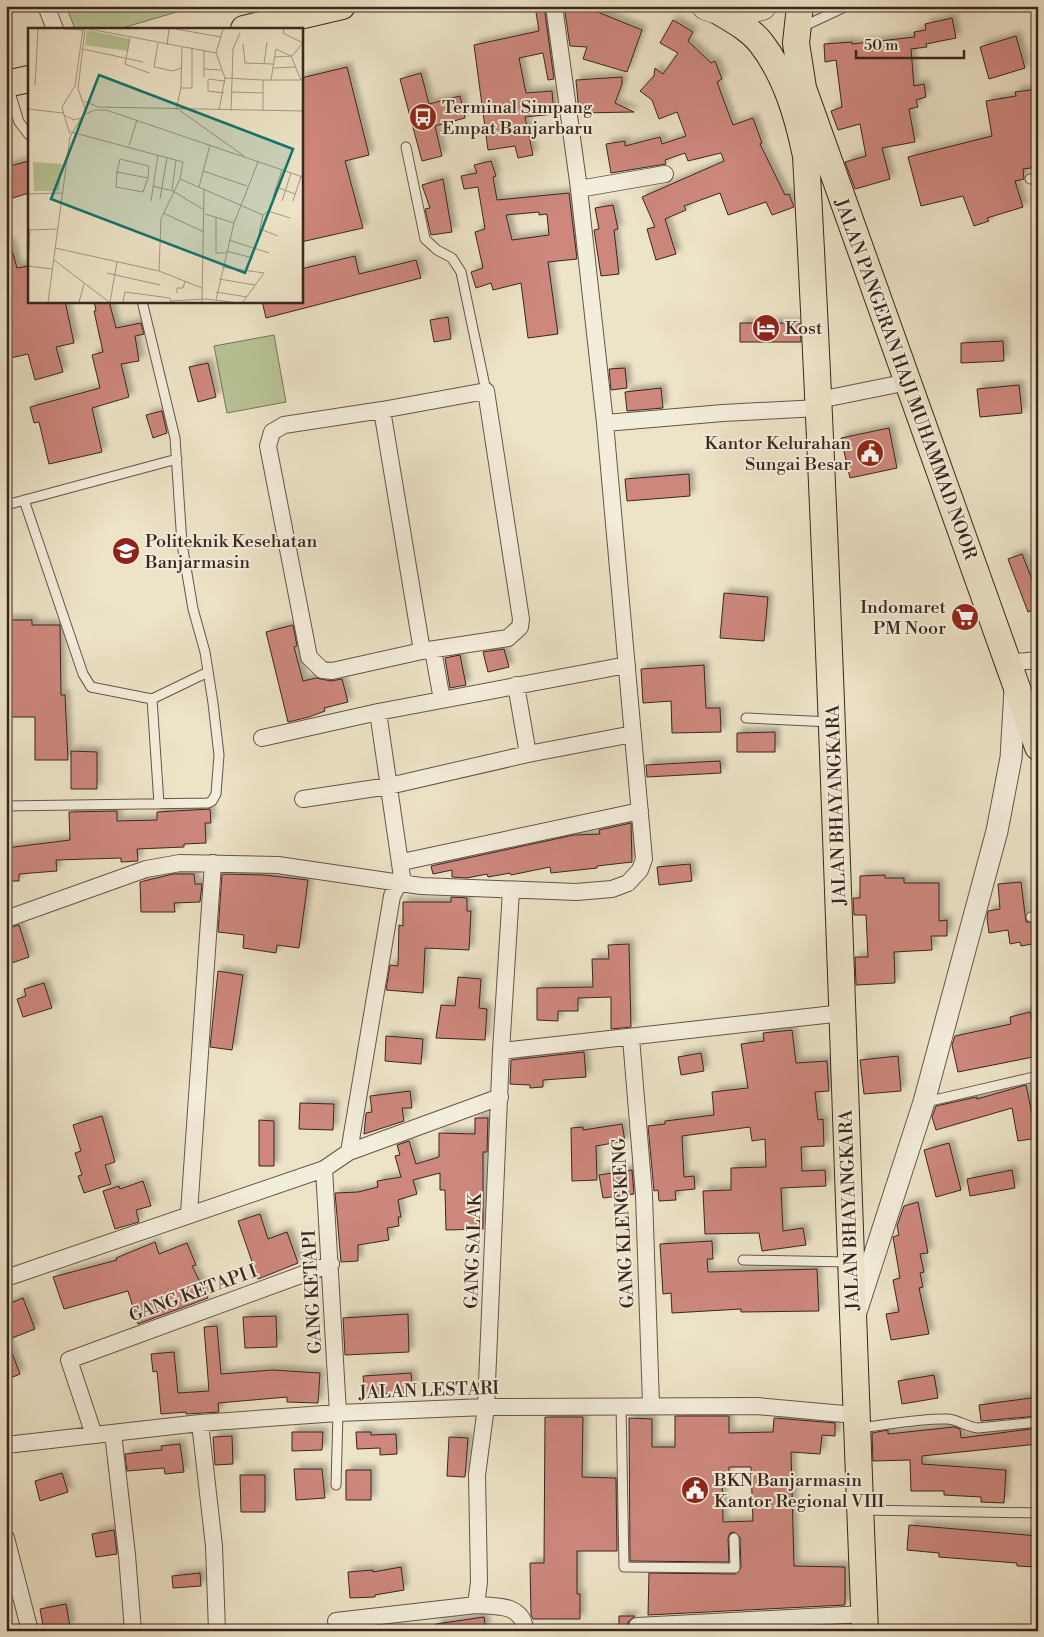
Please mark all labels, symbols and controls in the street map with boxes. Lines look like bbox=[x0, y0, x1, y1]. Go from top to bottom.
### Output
inset map bbox=[28, 28, 302, 302]
scale bar bbox=[856, 28, 964, 60]
text: 50 m bbox=[864, 36, 898, 55]
place label: Terminal Simpang Empat Banjarbaru bbox=[442, 96, 594, 140]
bus stop icon: Terminal Simpang Empat Banjarbaru bbox=[408, 102, 438, 132]
street label: JALAN PANGERAN HAJI MUHAMMAD NOOR bbox=[829, 195, 982, 563]
hotel icon: Kost bbox=[751, 313, 781, 343]
place label: Kost bbox=[785, 317, 823, 340]
place label: Kantor Kelurahan Sungai Besar bbox=[704, 432, 851, 476]
public building icon: Kantor Kelurahan Sungai Besar bbox=[855, 438, 885, 468]
place label: Politeknik Kesehatan Banjarmasin bbox=[144, 530, 317, 574]
school or university icon: Politeknik Kesehatan Banjarmasin bbox=[111, 536, 141, 566]
place label: Indomaret PM Noor bbox=[860, 596, 947, 640]
supermarket icon: Indomaret PM Noor bbox=[950, 602, 980, 632]
street label: JALAN BHAYANGKARA bbox=[821, 704, 852, 907]
street label: JALAN BHAYANGKARA bbox=[834, 1109, 865, 1312]
street label: GANG KLENGKENG bbox=[608, 1136, 639, 1309]
street label: GANG SALAK bbox=[460, 1191, 487, 1309]
street label: GANG KETAPI bbox=[298, 1229, 327, 1355]
street label: GANG KETAPI I bbox=[126, 1260, 261, 1327]
street label: JALAN LESTARI bbox=[357, 1377, 500, 1404]
place label: BKN Banjarmasin Kantor Regional VIII bbox=[713, 1469, 885, 1513]
public building icon: BKN Banjarmasin Kantor Regional VIII bbox=[680, 1475, 710, 1505]

